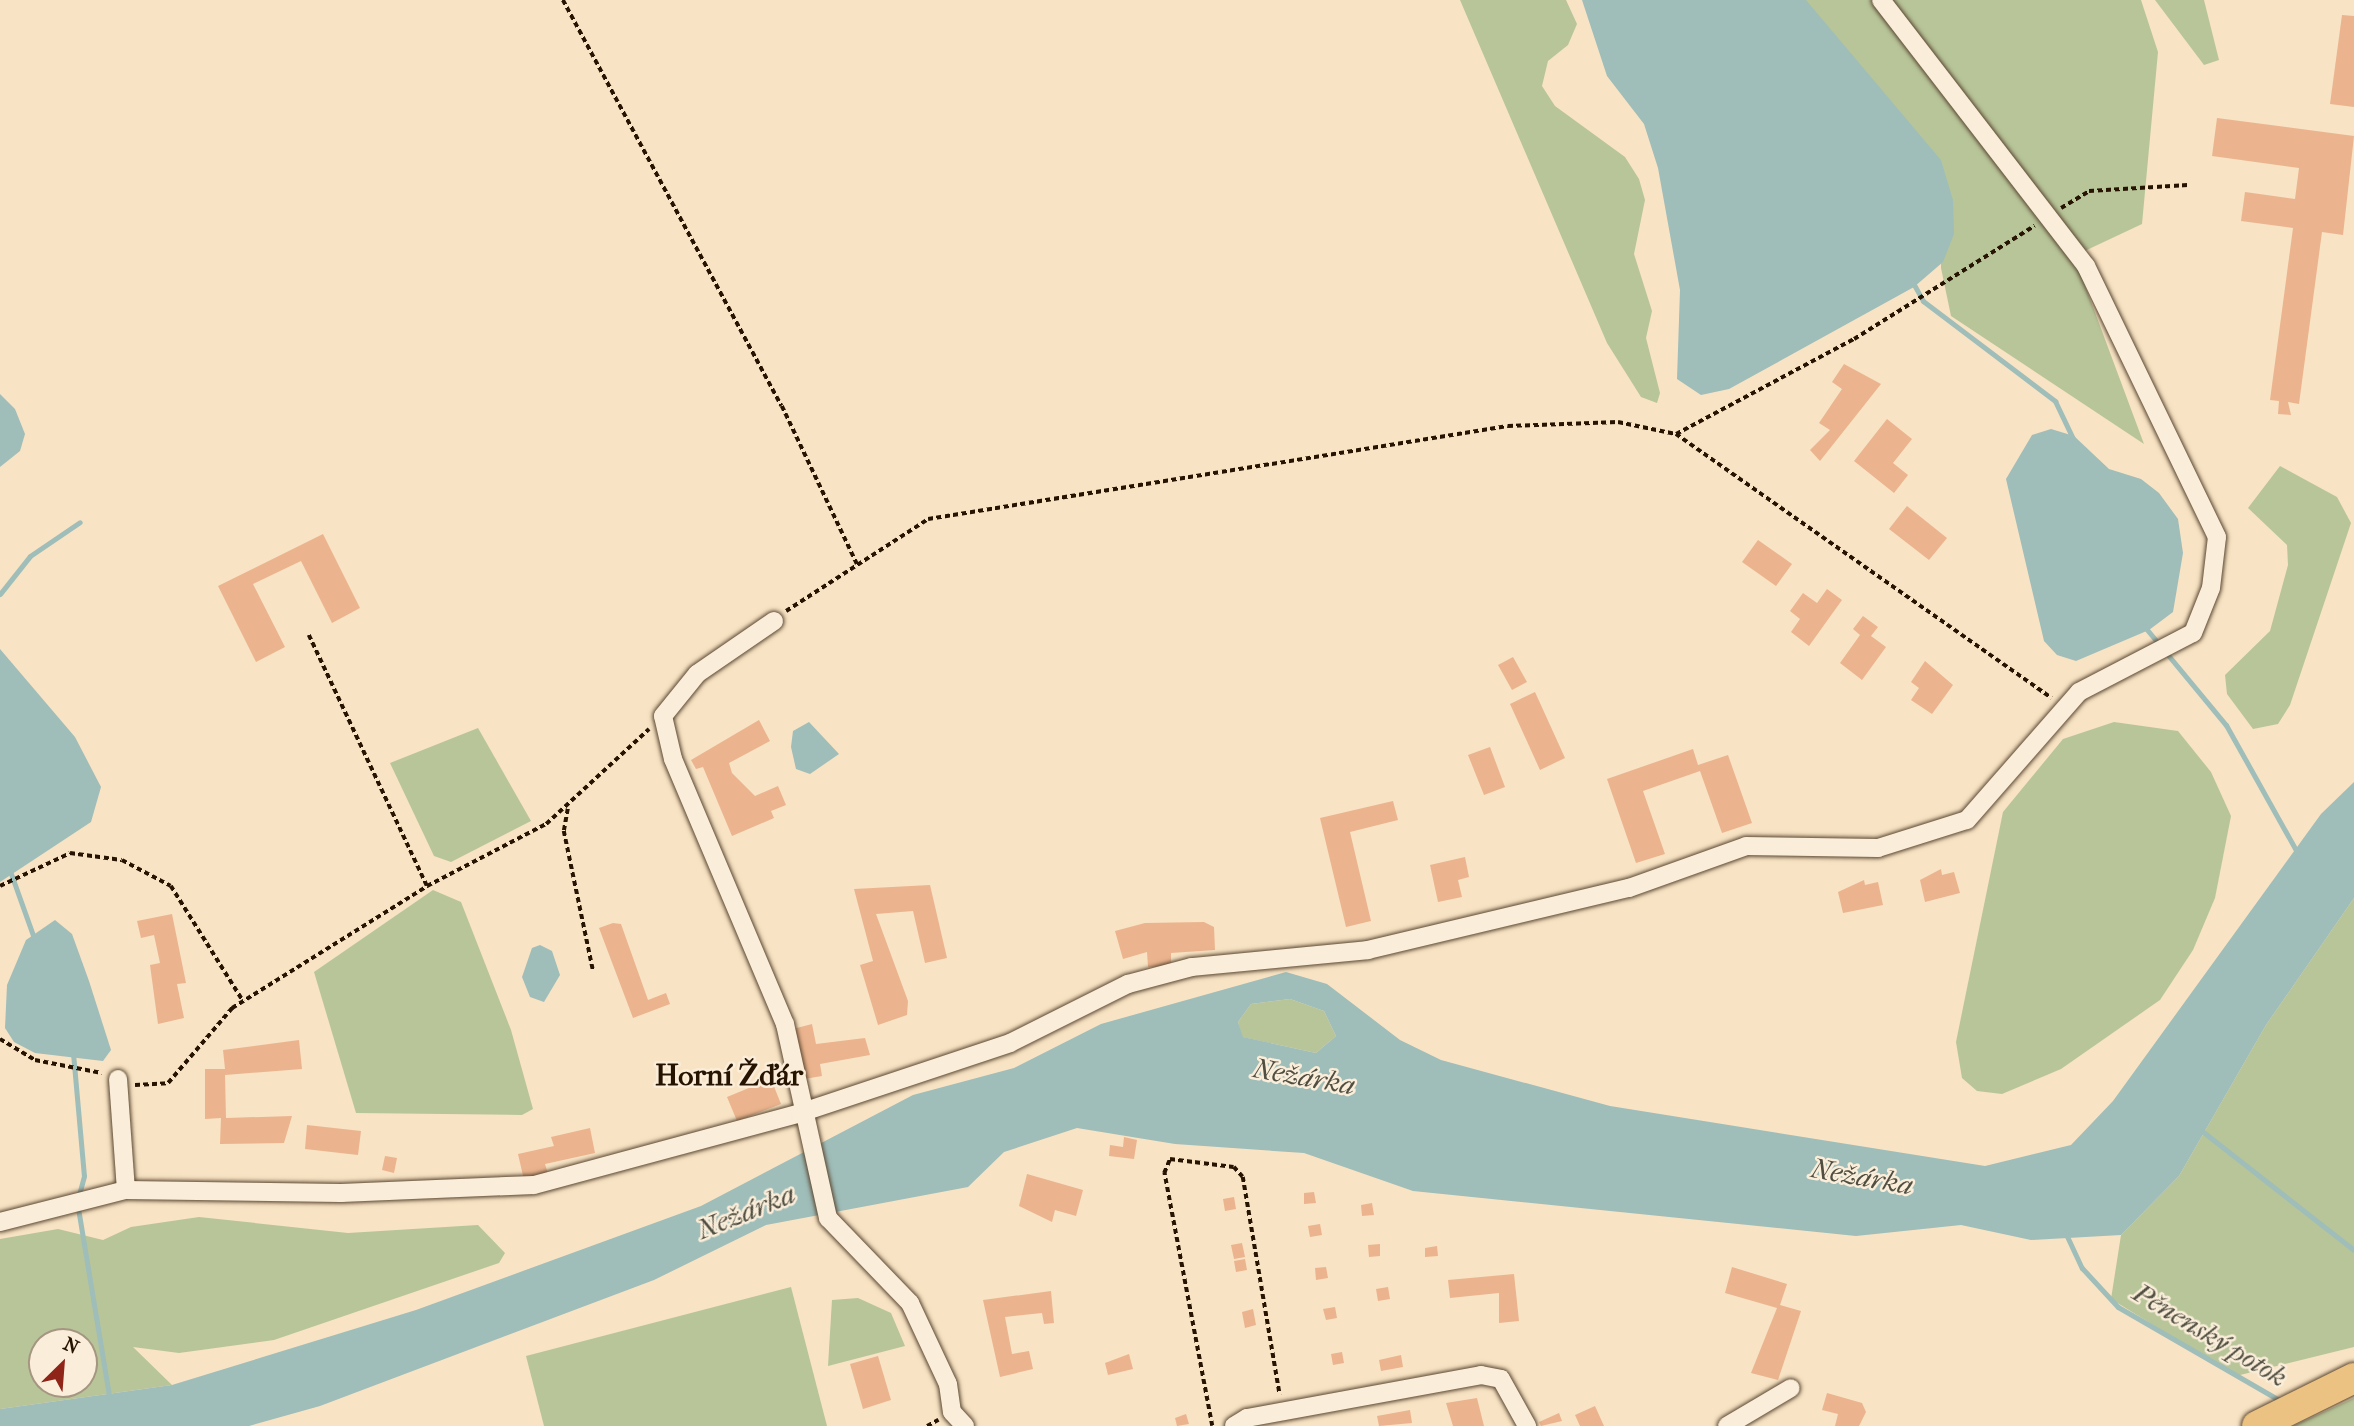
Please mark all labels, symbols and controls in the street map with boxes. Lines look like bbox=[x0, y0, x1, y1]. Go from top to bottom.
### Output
water label: Nežárka bbox=[1250, 1052, 1358, 1102]
district label: Horní Žďár bbox=[655, 1058, 803, 1094]
water label: Nežárka bbox=[1808, 1152, 1916, 1202]
water label: Nežárka bbox=[692, 1177, 800, 1247]
water label: Pěnenský potok bbox=[2127, 1276, 2293, 1394]
north arrow bbox=[28, 1328, 98, 1398]
text: N bbox=[60, 1333, 82, 1359]

